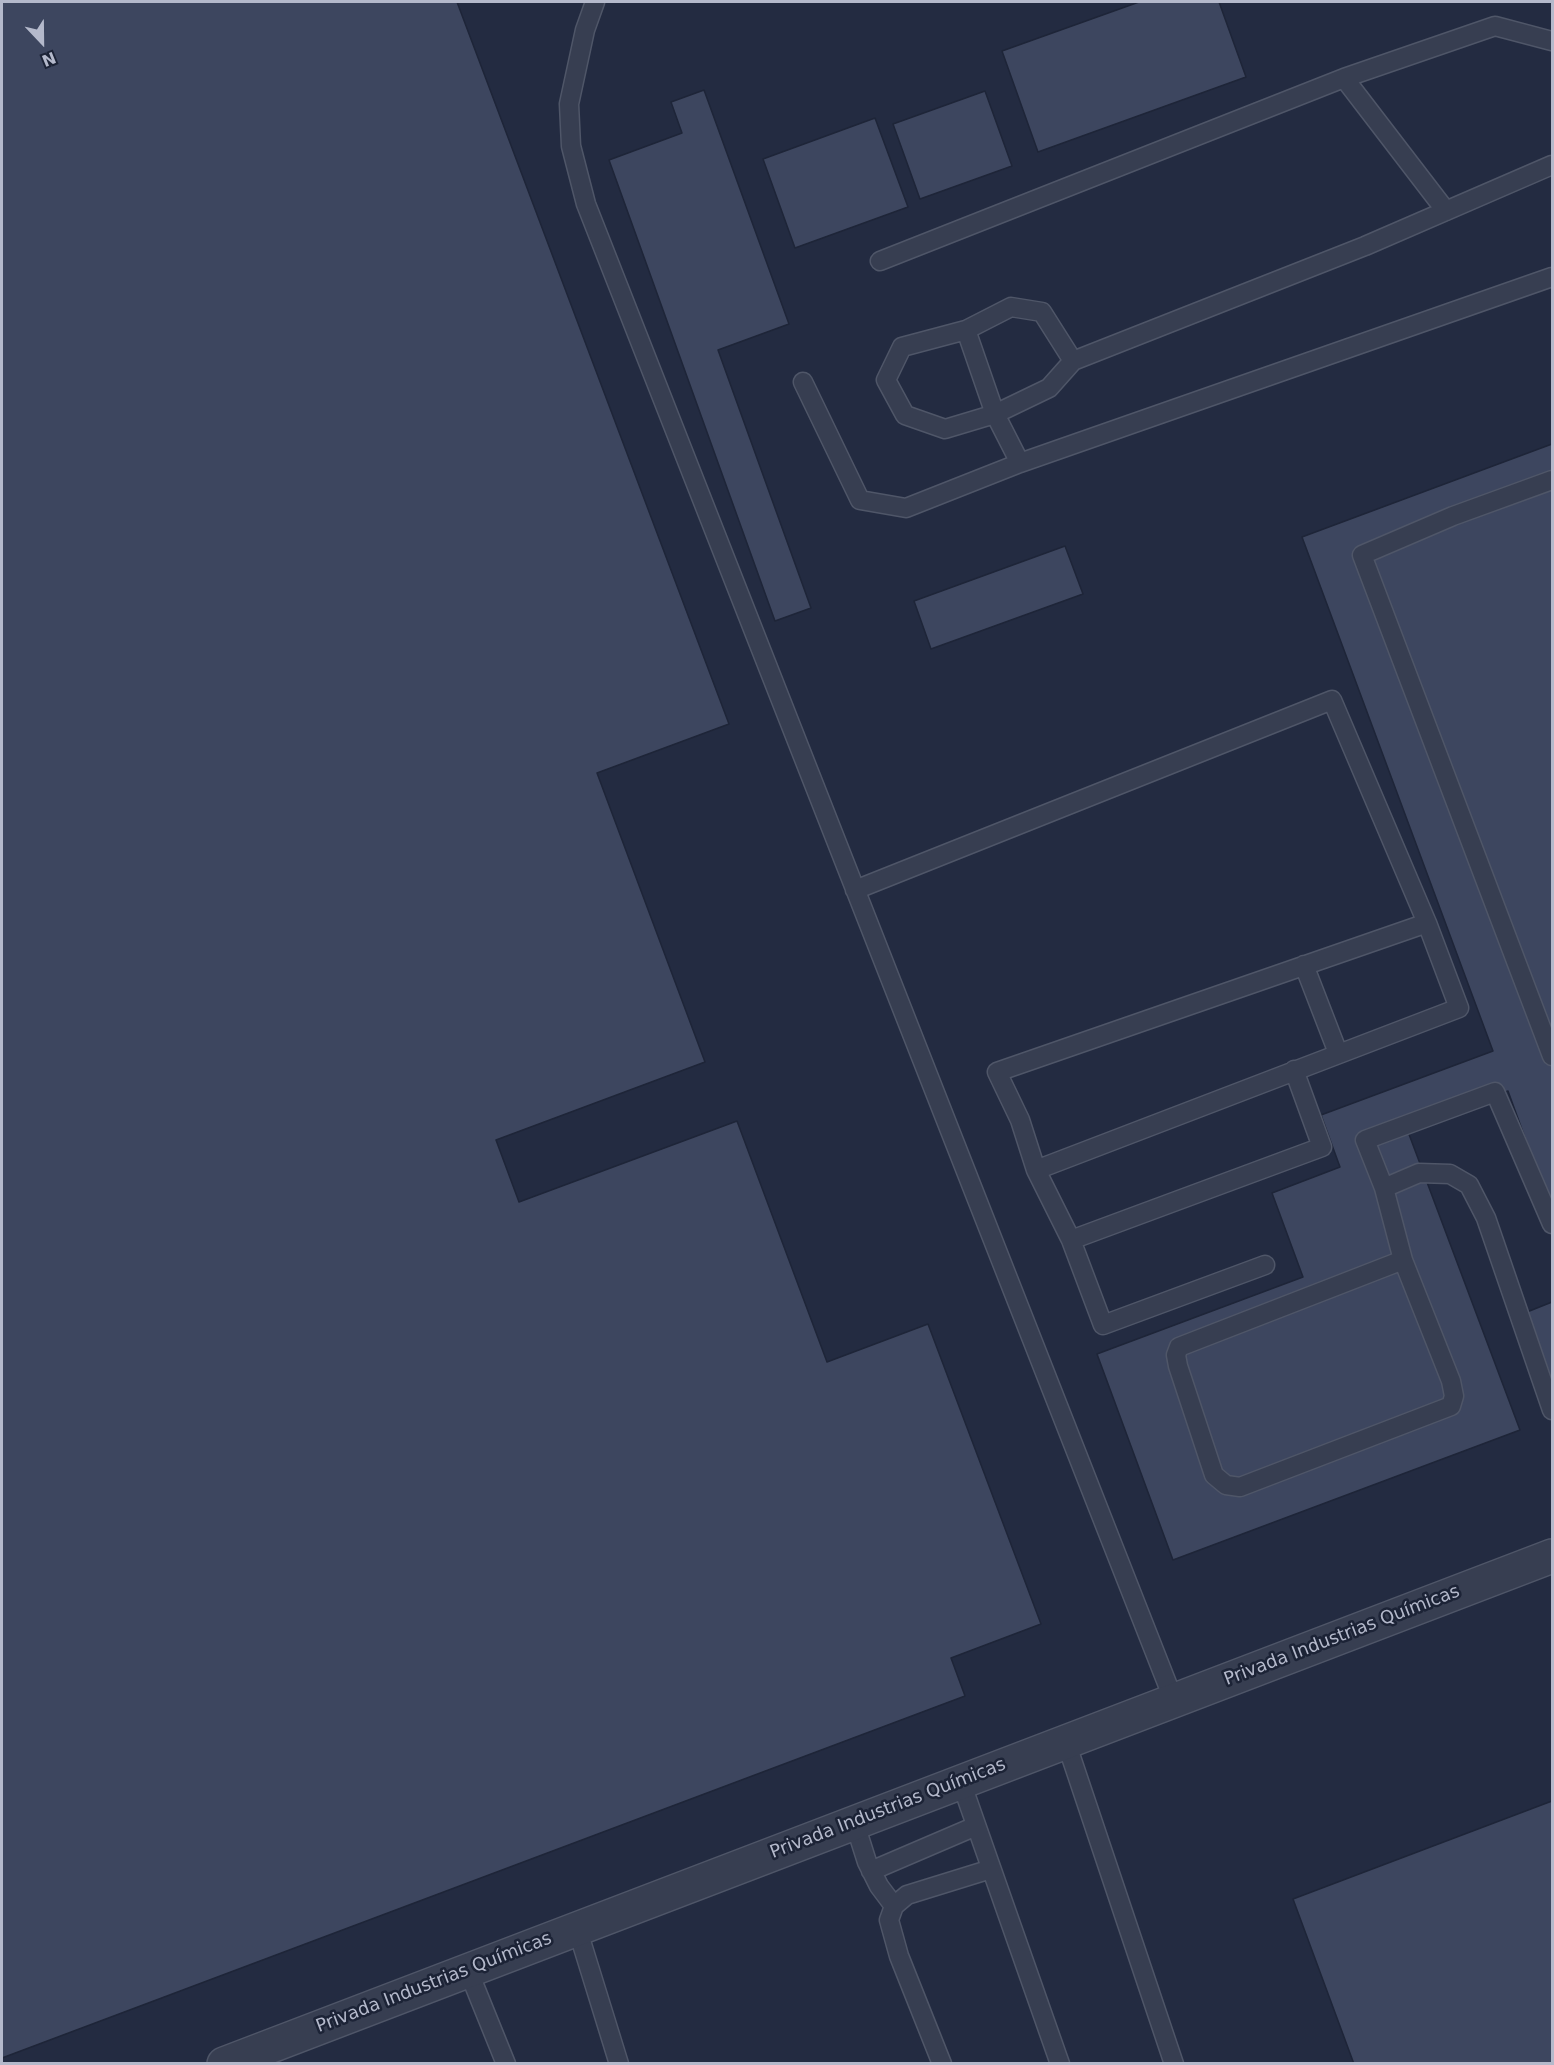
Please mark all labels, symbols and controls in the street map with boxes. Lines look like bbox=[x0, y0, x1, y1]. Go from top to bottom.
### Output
north arrow bbox=[12, 12, 72, 72]
text: N bbox=[39, 48, 59, 70]
street label: Privada Industrias Químicas bbox=[1221, 1581, 1463, 1691]
street label: Privada Industrias Químicas bbox=[767, 1754, 1009, 1864]
street label: Privada Industrias Químicas bbox=[313, 1928, 555, 2038]

